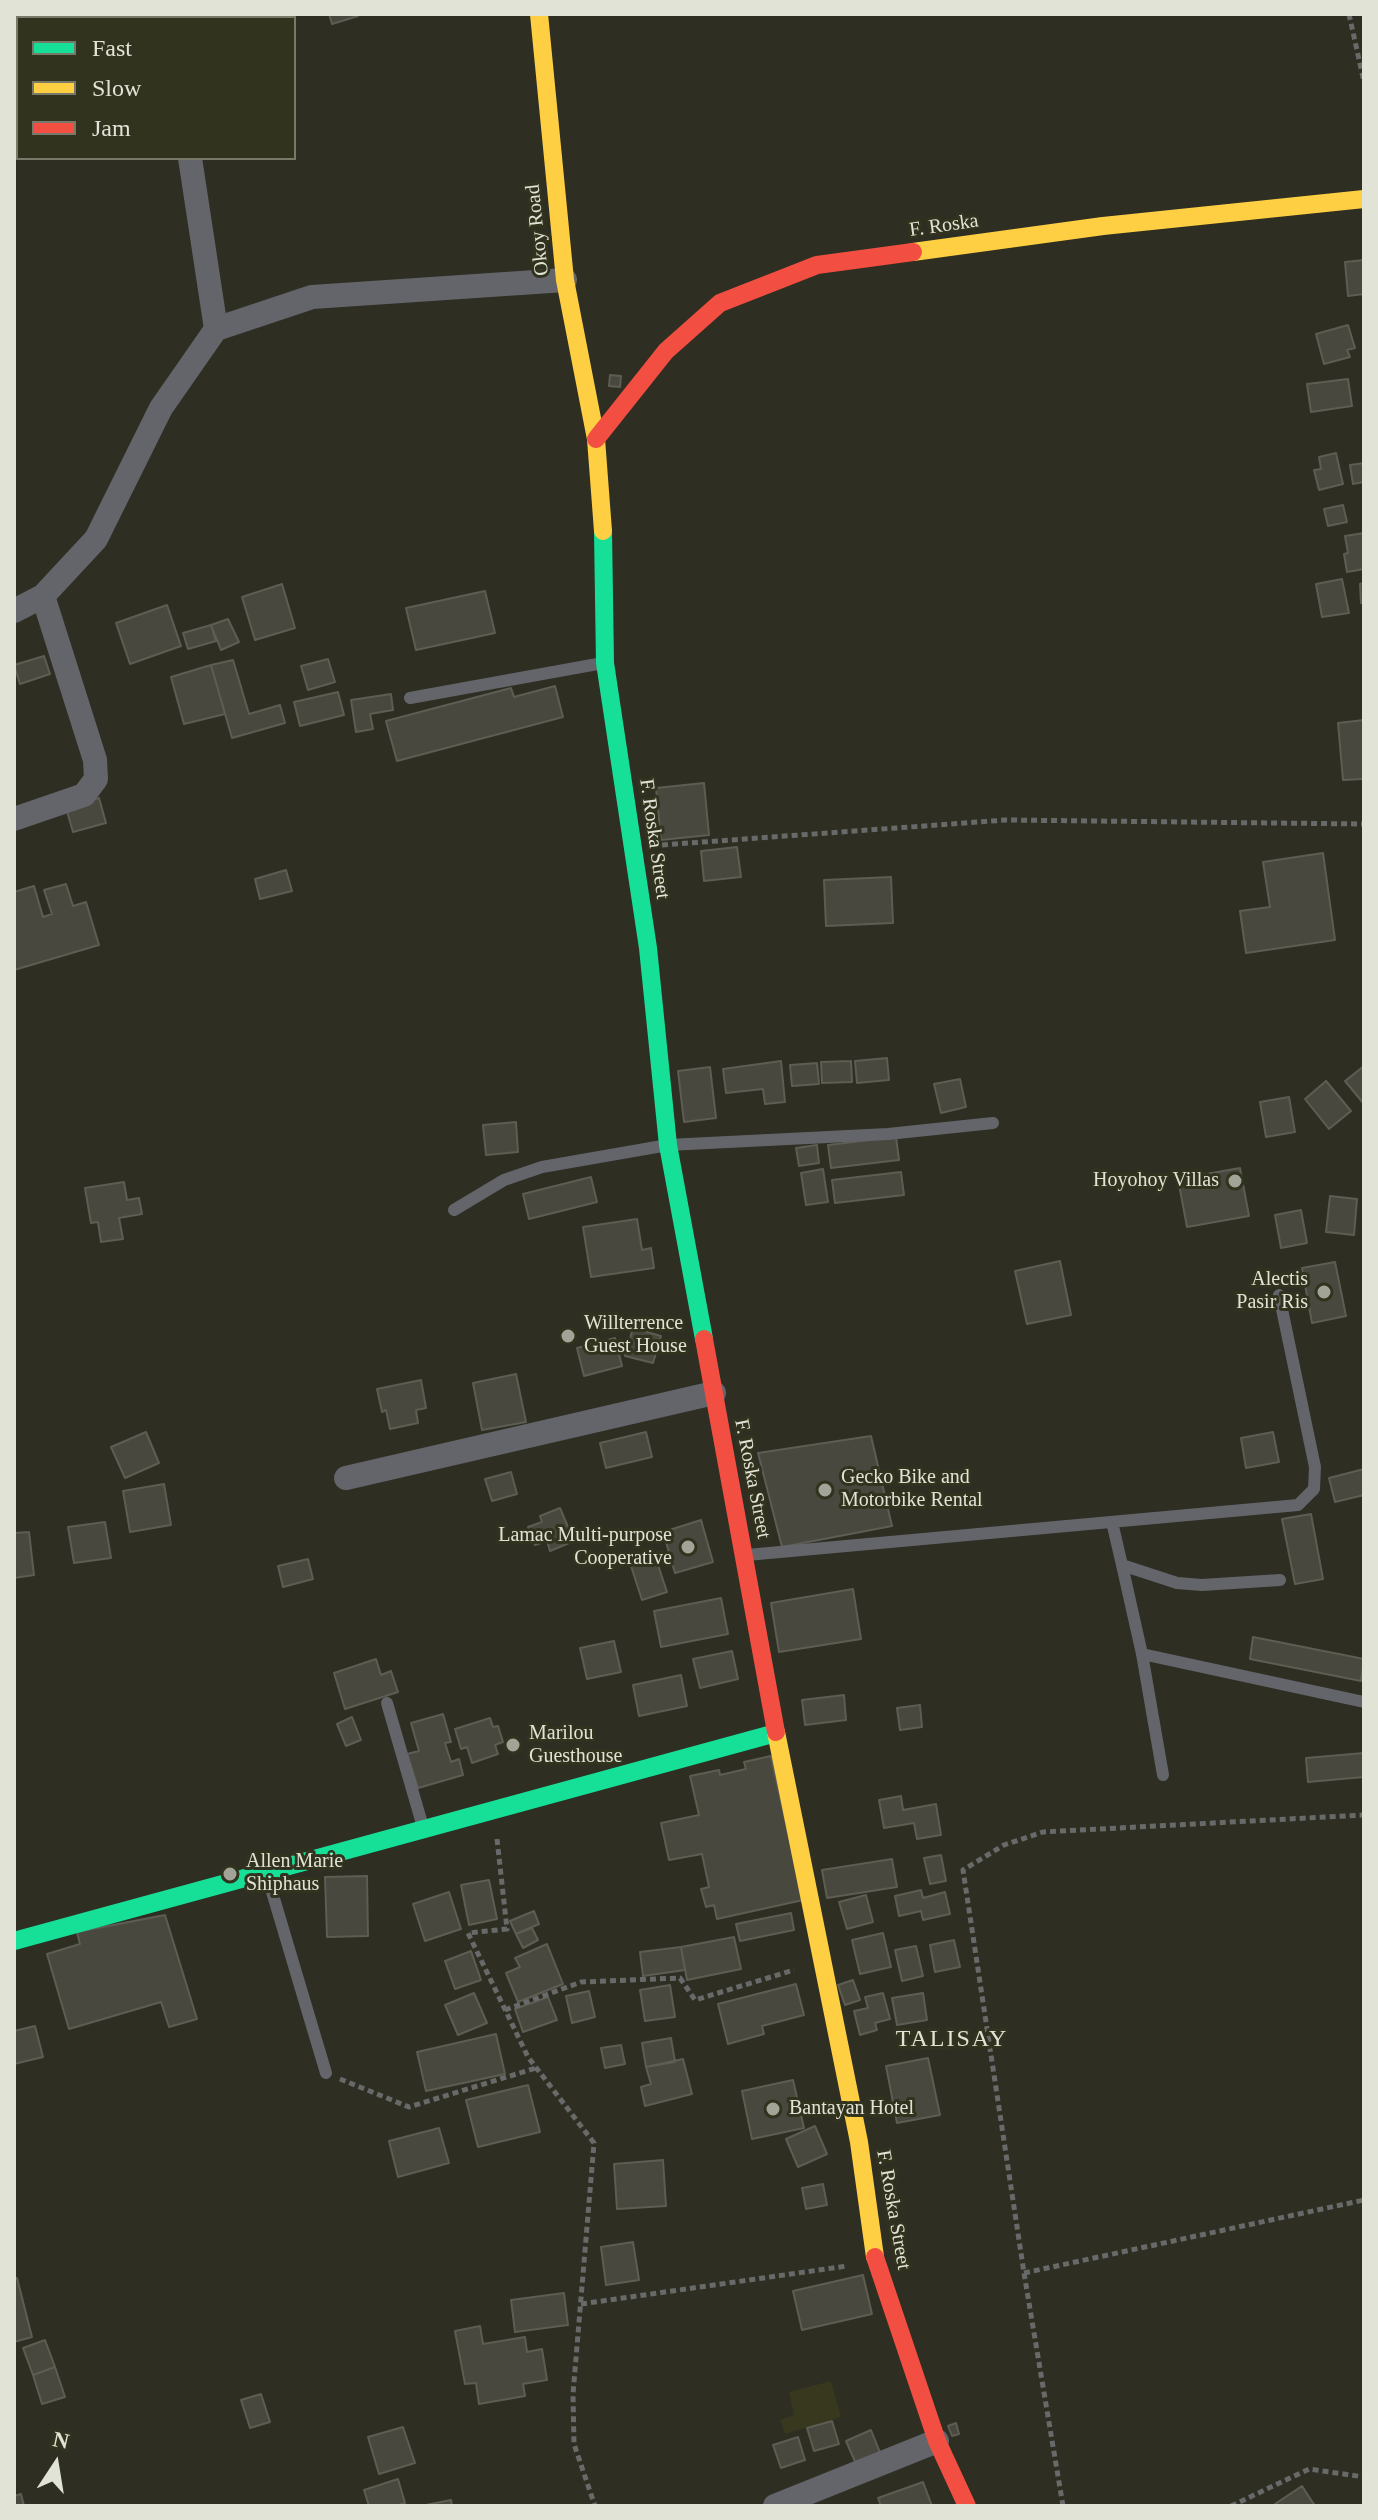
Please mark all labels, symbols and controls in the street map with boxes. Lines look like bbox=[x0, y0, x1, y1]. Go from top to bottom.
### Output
legend bbox=[16, 16, 296, 160]
text: Fast bbox=[92, 35, 132, 61]
text: Slow bbox=[92, 75, 141, 101]
text: Jam bbox=[92, 115, 131, 141]
street label: Okoy Road bbox=[521, 183, 555, 277]
street label: F. Roska bbox=[908, 209, 980, 243]
street label: F. Roska Street bbox=[634, 777, 674, 901]
place label: Hoyohoy Villas bbox=[1093, 1169, 1219, 1193]
marker: Hoyohoy Villas bbox=[1226, 1172, 1244, 1190]
place label: Alectis Pasir Ris bbox=[1236, 1268, 1308, 1315]
marker: Alectis Pasir Ris bbox=[1315, 1283, 1333, 1301]
place label: Willterrence Guest House bbox=[584, 1312, 687, 1359]
marker: Willterrence Guest House bbox=[559, 1327, 577, 1345]
street label: F. Roska Street bbox=[729, 1417, 775, 1541]
place label: Gecko Bike and Motorbike Rental bbox=[841, 1466, 983, 1513]
marker: Gecko Bike and Motorbike Rental bbox=[816, 1481, 834, 1499]
place label: Lamac Multi-purpose Cooperative bbox=[498, 1524, 672, 1571]
marker: Lamac Multi-purpose Cooperative bbox=[679, 1538, 697, 1556]
place label: Marilou Guesthouse bbox=[529, 1722, 622, 1769]
marker: Marilou Guesthouse bbox=[504, 1736, 522, 1754]
place label: Allen Marie Shiphaus bbox=[246, 1850, 343, 1897]
marker: Allen Marie Shiphaus bbox=[221, 1865, 239, 1883]
district label: TALISAY bbox=[896, 2026, 1008, 2054]
place label: Bantayan Hotel bbox=[789, 2097, 914, 2121]
marker: Bantayan Hotel bbox=[764, 2100, 782, 2118]
street label: F. Roska Street bbox=[871, 2148, 915, 2272]
north arrow bbox=[16, 2424, 96, 2504]
text: N bbox=[51, 2426, 71, 2454]

